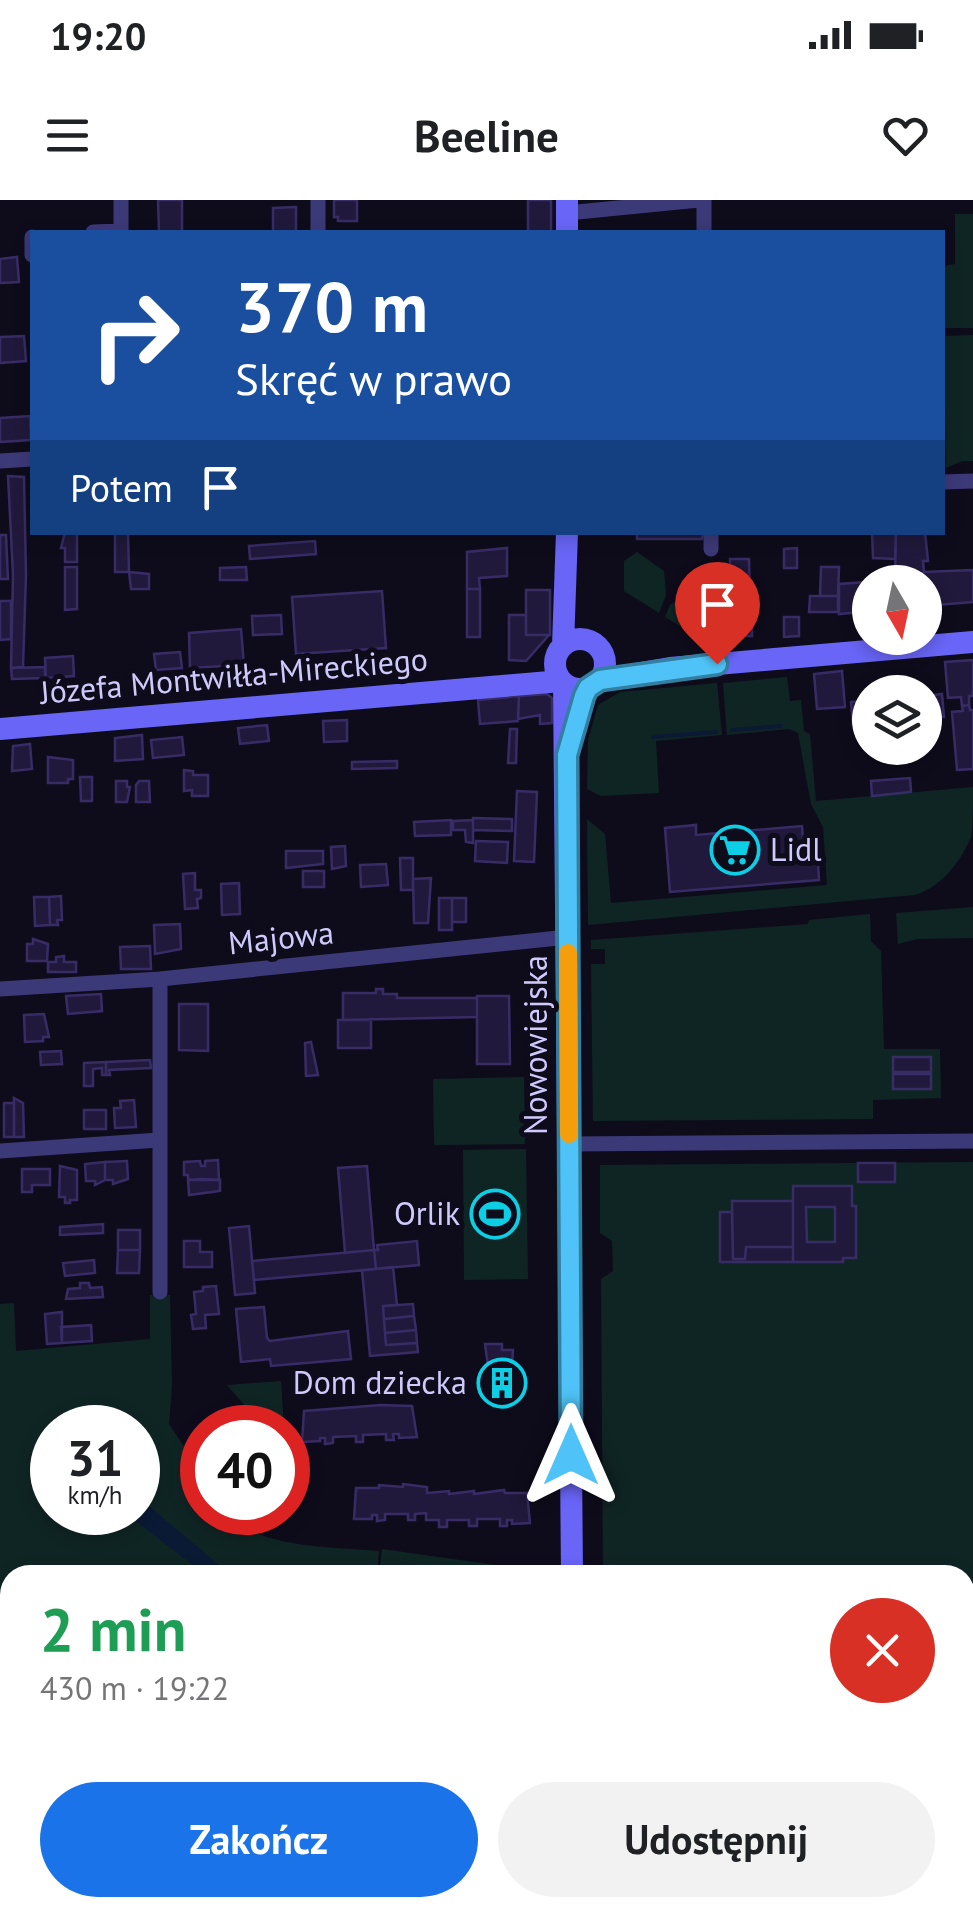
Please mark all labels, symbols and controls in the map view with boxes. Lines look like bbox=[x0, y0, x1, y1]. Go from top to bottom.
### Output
text: 19:20 bbox=[50, 11, 146, 60]
text: Beeline bbox=[414, 106, 559, 164]
icon: menu bbox=[40, 108, 95, 163]
icon: heart bbox=[878, 108, 933, 163]
text: 370 m bbox=[235, 261, 428, 351]
icon: right bbox=[70, 270, 200, 400]
text: Skręć w prawo bbox=[235, 349, 512, 407]
icon: arrive bbox=[193, 460, 248, 515]
text: Potem bbox=[70, 463, 173, 512]
pin bbox=[675, 562, 760, 665]
north arrow bbox=[852, 565, 942, 655]
map controls bbox=[852, 565, 942, 765]
icon: arrive bbox=[690, 577, 745, 632]
street label: Józefa Montwiłła-Mireckiego bbox=[36, 637, 429, 713]
button: layers bbox=[852, 675, 942, 765]
supermarket icon: Lidl bbox=[709, 824, 761, 876]
place label: Lidl bbox=[770, 828, 822, 870]
street label: Majowa bbox=[226, 911, 336, 963]
street label: Nowowiejska bbox=[514, 955, 556, 1135]
sports icon: Orlik bbox=[469, 1188, 521, 1240]
place label: Orlik bbox=[394, 1192, 461, 1234]
building icon: Dom dziecka bbox=[476, 1357, 528, 1409]
place label: Dom dziecka bbox=[293, 1361, 467, 1403]
position arrow bbox=[519, 1403, 623, 1507]
speed limit sign: 40 bbox=[180, 1405, 310, 1535]
text: 31 bbox=[67, 1425, 123, 1490]
text: km/h bbox=[68, 1479, 122, 1511]
text: 2 min bbox=[40, 1590, 186, 1668]
button: close bbox=[830, 1598, 935, 1703]
text: 430 m · 19:22 bbox=[40, 1667, 229, 1709]
button: Zakończ bbox=[40, 1782, 478, 1897]
button: Udostępnij bbox=[498, 1782, 935, 1897]

